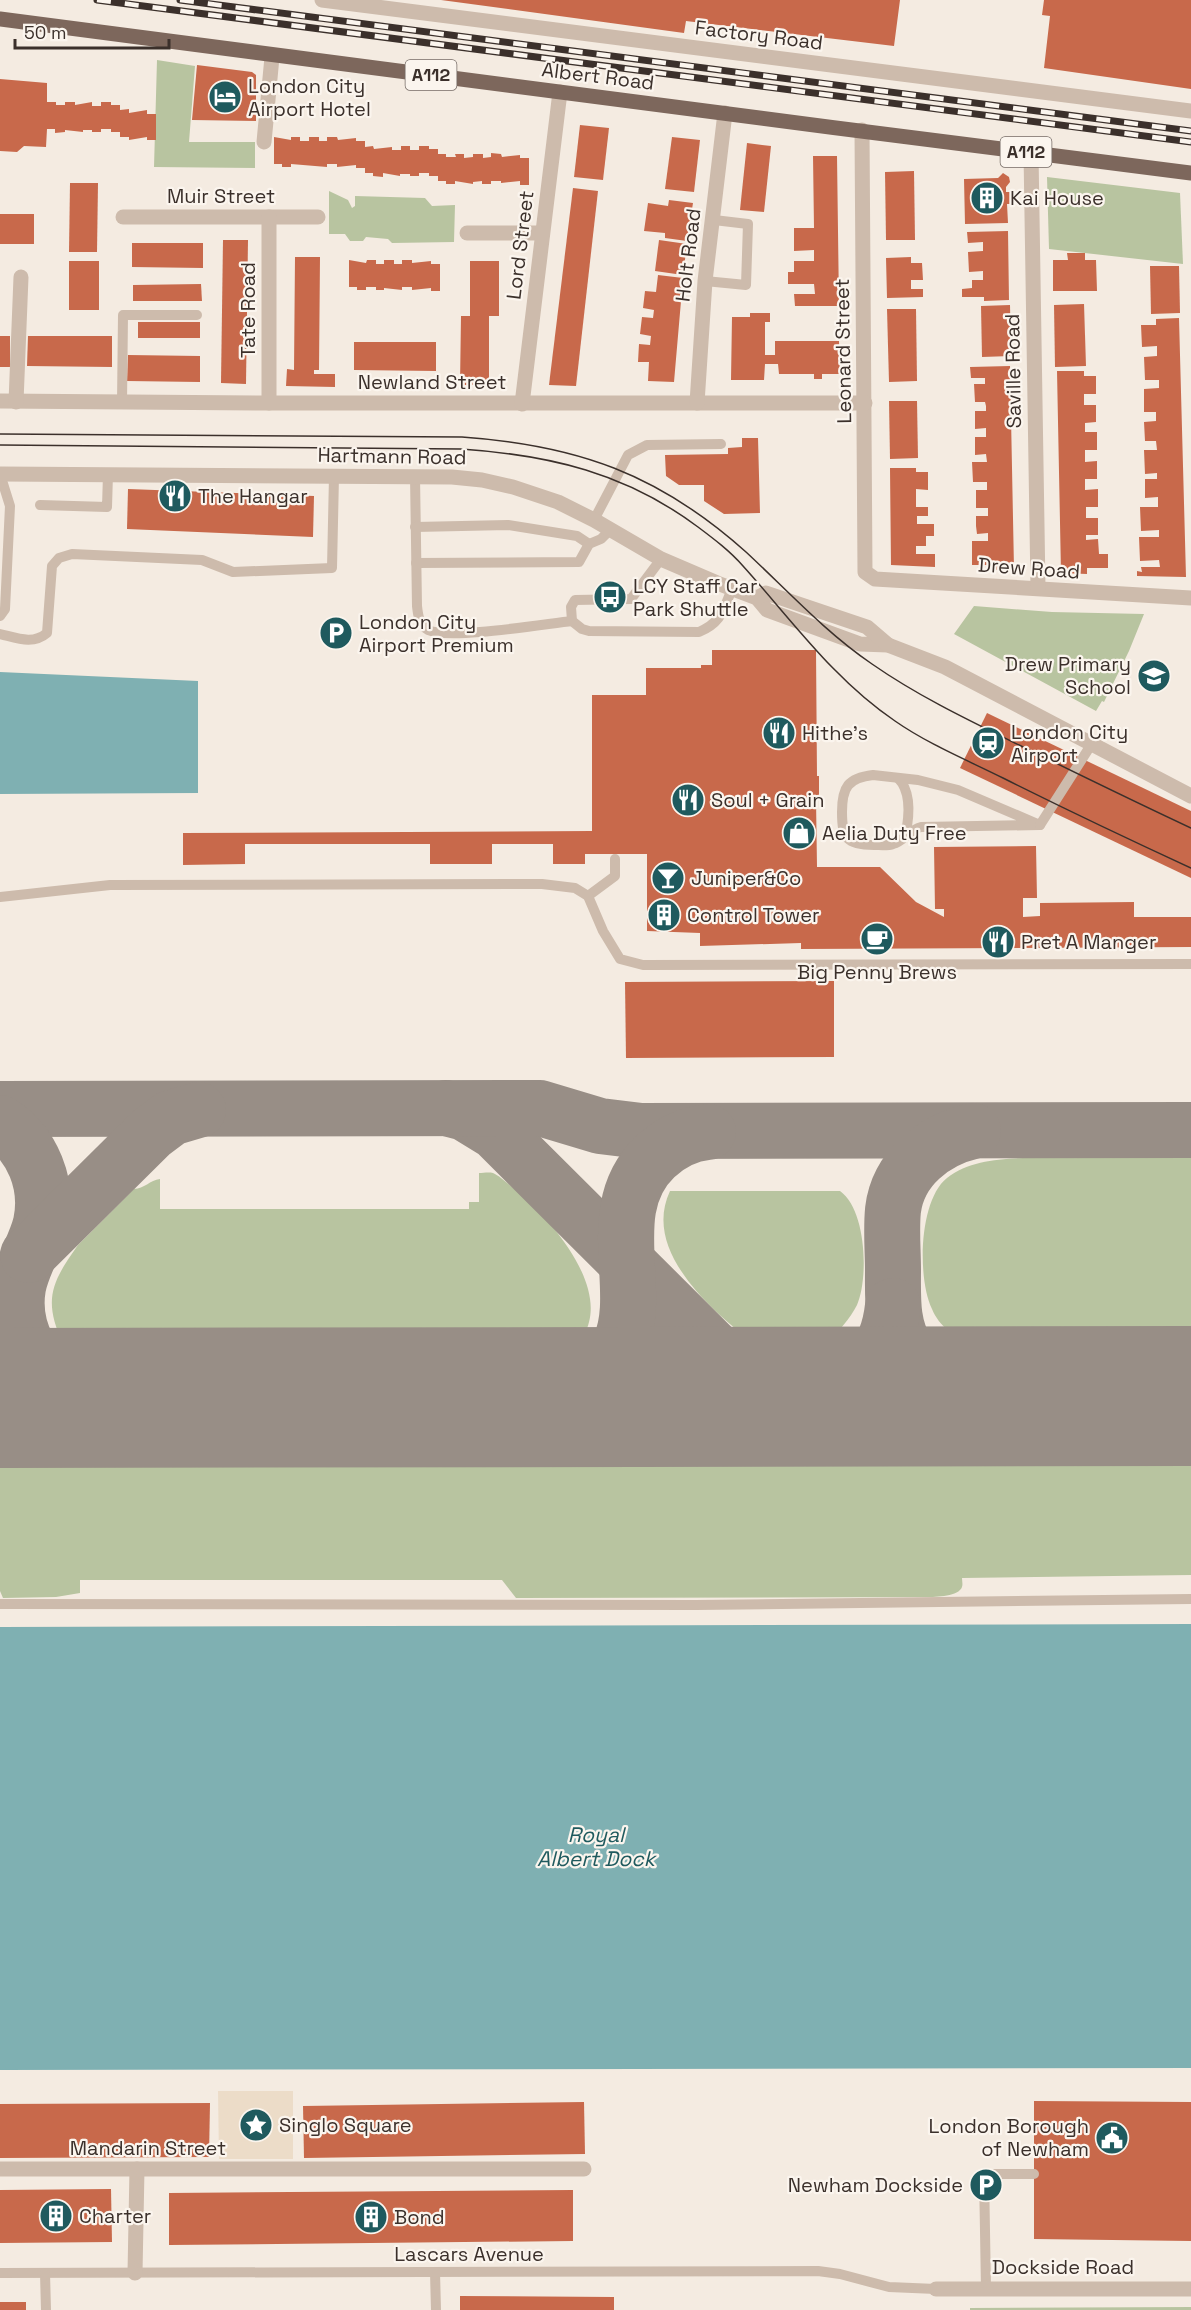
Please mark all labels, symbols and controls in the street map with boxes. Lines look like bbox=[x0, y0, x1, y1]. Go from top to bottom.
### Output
scale bar bbox=[15, 12, 170, 50]
street label: Factory Road bbox=[694, 14, 824, 56]
text: 50 m bbox=[24, 21, 66, 44]
street label: Albert Road bbox=[540, 56, 656, 96]
road number: A112 bbox=[406, 60, 456, 90]
place label: London City Airport Hotel bbox=[248, 73, 371, 122]
hotel icon: London City Airport Hotel bbox=[207, 79, 243, 115]
road number: A112 bbox=[1000, 137, 1052, 167]
building icon: Kai House bbox=[969, 180, 1005, 216]
street label: Muir Street bbox=[167, 183, 275, 209]
place label: Kai House bbox=[1010, 185, 1104, 211]
street label: Lord Street bbox=[500, 189, 540, 301]
street label: Holt Road bbox=[669, 207, 707, 303]
street label: Tate Road bbox=[235, 262, 261, 358]
street label: Leonard Street bbox=[829, 278, 857, 424]
street label: Saville Road bbox=[999, 313, 1027, 429]
street label: Newland Street bbox=[358, 369, 506, 395]
street label: Hartmann Road bbox=[317, 442, 467, 470]
restaurant icon: The Hangar bbox=[157, 478, 193, 514]
place label: The Hangar bbox=[198, 483, 308, 509]
street label: Drew Road bbox=[977, 551, 1081, 585]
place label: LCY Staff Car Park Shuttle bbox=[633, 573, 758, 622]
bus stop icon: LCY Staff Car Park Shuttle bbox=[592, 579, 628, 615]
place label: London City Airport Premium bbox=[359, 609, 514, 658]
parking icon: London City Airport Premium bbox=[318, 615, 354, 651]
place label: Drew Primary School bbox=[1005, 651, 1131, 700]
school or university icon: Drew Primary School bbox=[1136, 658, 1172, 694]
restaurant icon: Hithe's bbox=[761, 715, 797, 751]
place label: London City Airport bbox=[1011, 719, 1128, 768]
place label: Hithe's bbox=[802, 720, 868, 746]
station icon: London City Airport bbox=[970, 725, 1006, 761]
restaurant icon: Soul + Grain bbox=[670, 782, 706, 818]
place label: Soul + Grain bbox=[711, 787, 825, 813]
shop icon: Aelia Duty Free bbox=[781, 815, 817, 851]
place label: Aelia Duty Free bbox=[822, 820, 967, 846]
bar icon: Juniper&Co bbox=[650, 860, 686, 896]
place label: Juniper&Co bbox=[691, 865, 801, 891]
building icon: Control Tower bbox=[646, 897, 682, 933]
place label: Control Tower bbox=[687, 902, 820, 928]
cafe icon: Big Penny Brews bbox=[859, 921, 895, 957]
restaurant icon: Pret A Manger bbox=[980, 924, 1016, 960]
place label: Pret A Manger bbox=[1021, 929, 1156, 955]
place label: Big Penny Brews bbox=[797, 959, 957, 985]
water label: Royal Albert Dock bbox=[537, 1821, 658, 1872]
place icon: Singlo Square bbox=[238, 2107, 274, 2143]
place label: Singlo Square bbox=[279, 2112, 412, 2138]
place label: London Borough of Newham bbox=[928, 2113, 1089, 2162]
public building icon: London Borough of Newham bbox=[1094, 2120, 1130, 2156]
street label: Mandarin Street bbox=[70, 2135, 226, 2161]
parking icon: Newham Dockside bbox=[968, 2167, 1004, 2203]
place label: Newham Dockside bbox=[788, 2172, 963, 2198]
building icon: Charter bbox=[38, 2198, 74, 2234]
building icon: Bond bbox=[353, 2199, 389, 2235]
place label: Charter bbox=[79, 2203, 151, 2229]
place label: Bond bbox=[394, 2204, 445, 2230]
street label: Lascars Avenue bbox=[394, 2241, 544, 2267]
street label: Dockside Road bbox=[992, 2254, 1134, 2280]

